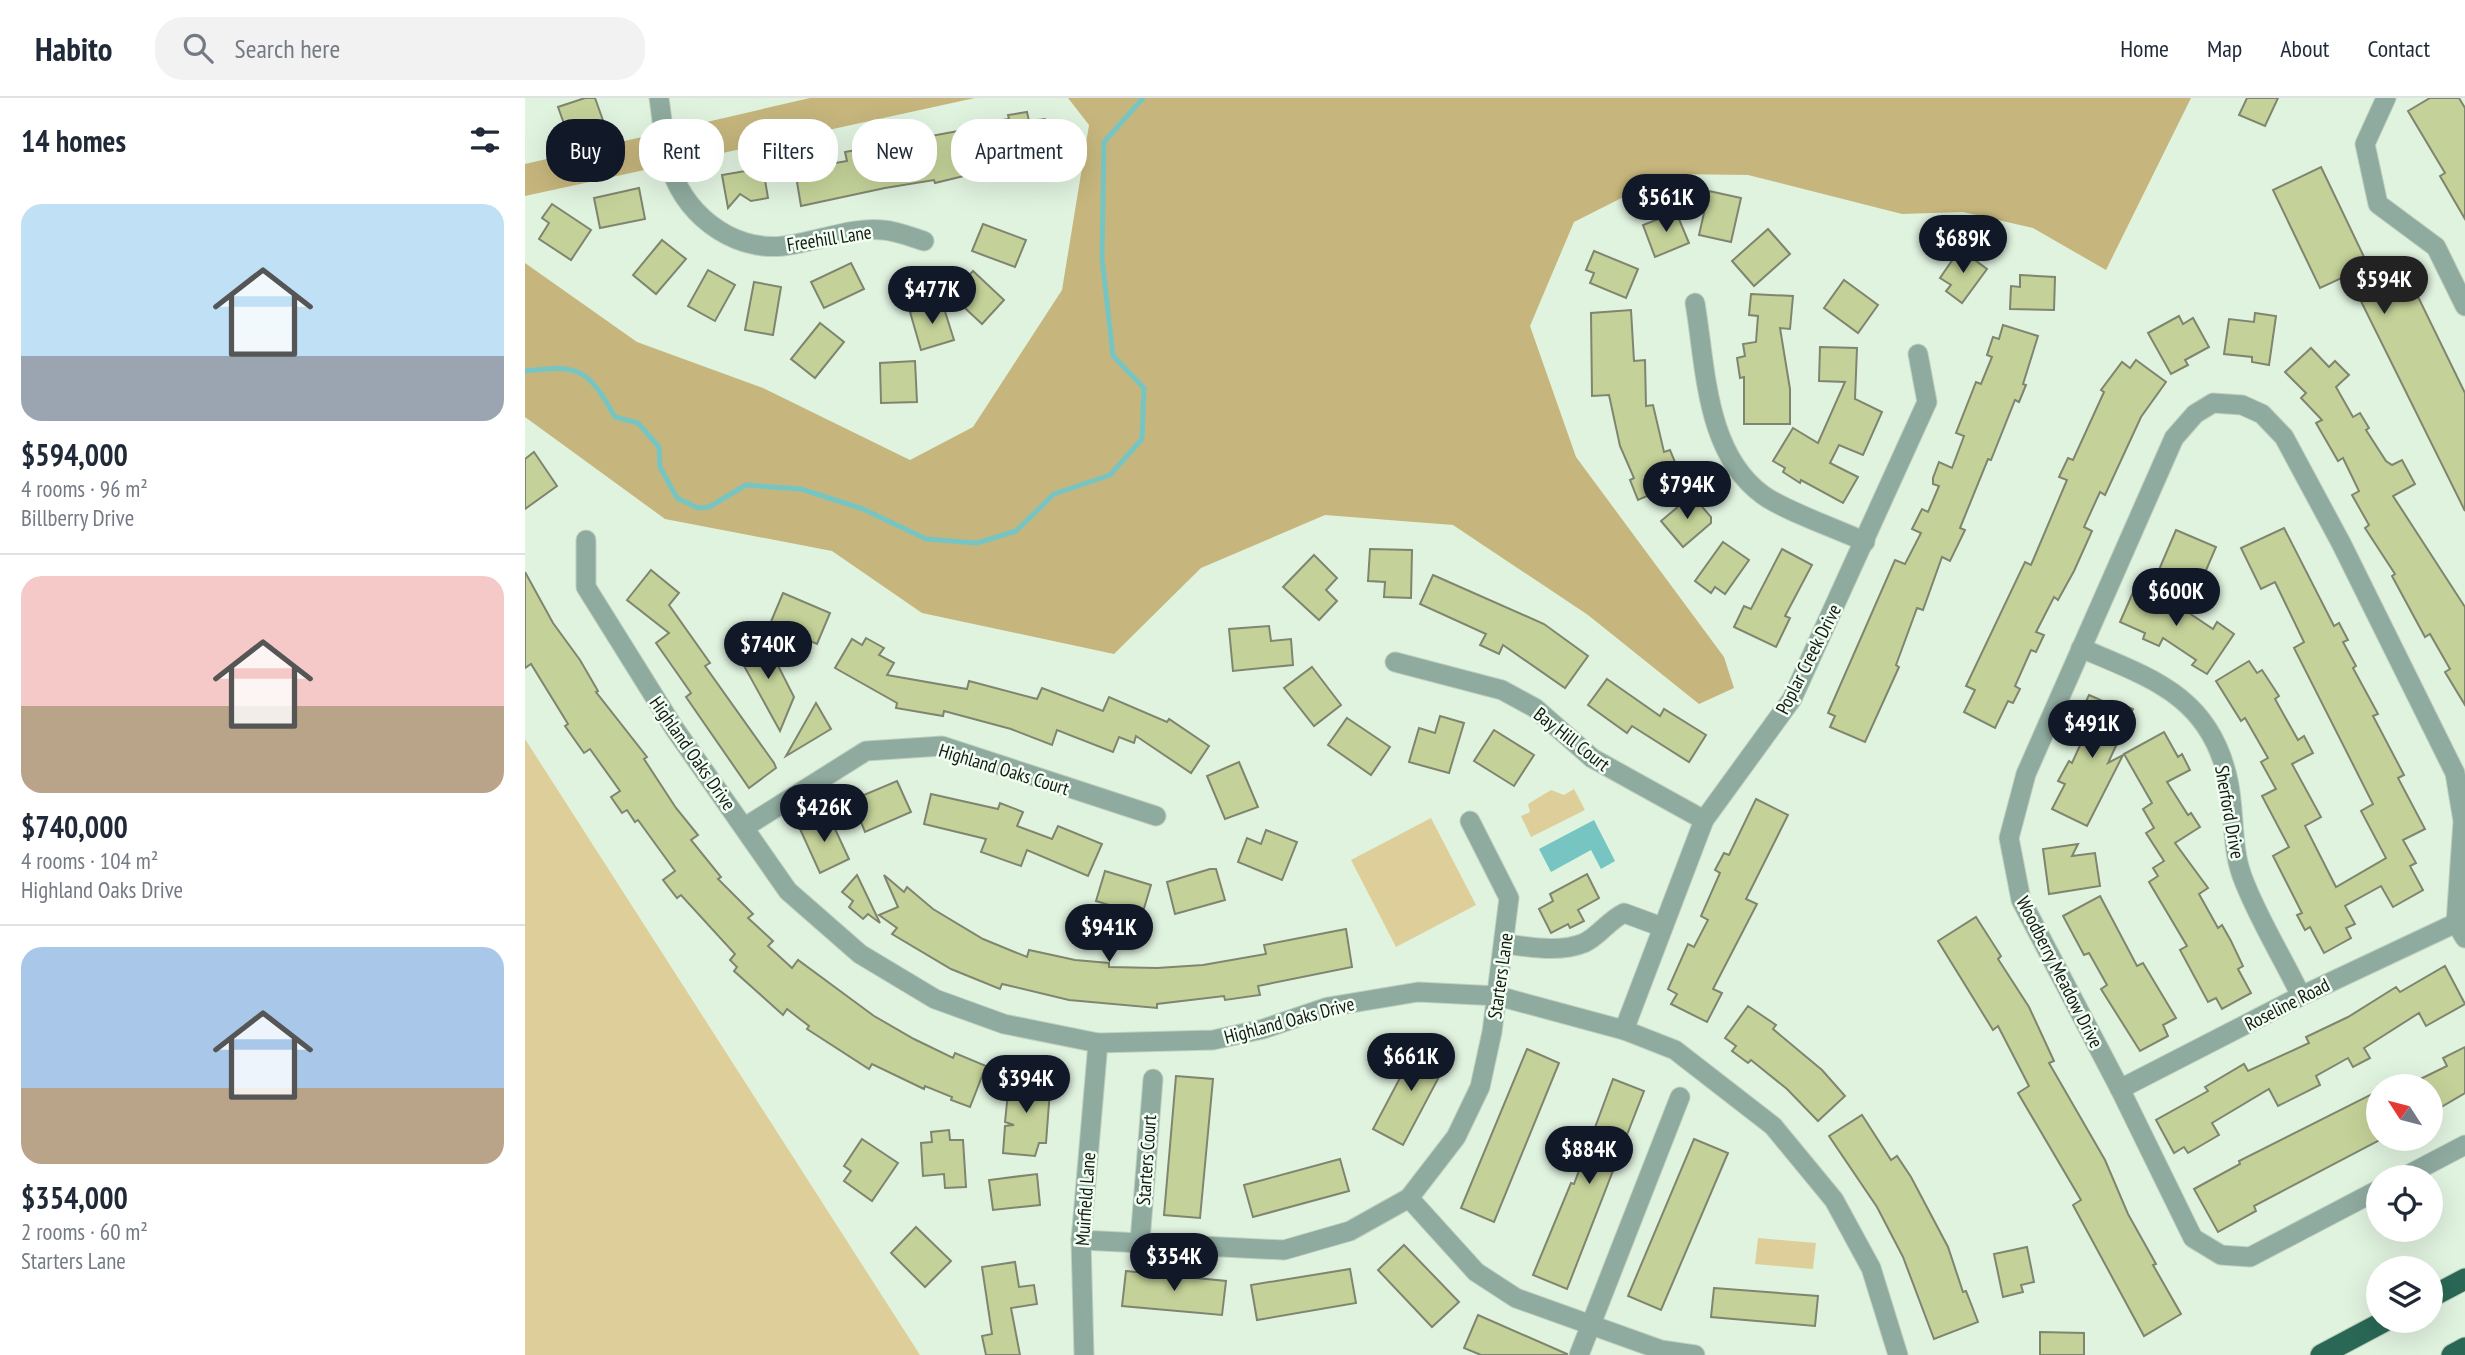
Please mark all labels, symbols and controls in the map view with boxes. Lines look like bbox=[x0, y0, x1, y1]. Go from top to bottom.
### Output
search box bbox=[155, 17, 645, 80]
text: Habito bbox=[35, 27, 113, 70]
icon: search bbox=[179, 29, 217, 67]
text: Search here bbox=[235, 32, 340, 65]
text: Home bbox=[2120, 33, 2169, 64]
text: Map bbox=[2207, 33, 2242, 64]
text: About bbox=[2280, 33, 2329, 64]
text: Contact bbox=[2367, 33, 2430, 64]
chip: Buy bbox=[546, 119, 625, 182]
chip: Rent bbox=[639, 119, 724, 182]
chip: Filters bbox=[738, 119, 838, 182]
chip: New bbox=[852, 119, 937, 182]
chip: Apartment bbox=[951, 119, 1087, 182]
text: 14 homes bbox=[21, 121, 126, 160]
icon: filters bbox=[466, 121, 504, 159]
pin: $561K bbox=[1617, 174, 1715, 234]
text: $561K bbox=[1638, 182, 1694, 211]
pin: $689K bbox=[1914, 216, 2012, 275]
street label: Freehill Lane bbox=[785, 219, 873, 257]
text: $689K bbox=[1935, 223, 1991, 252]
icon: home bbox=[200, 249, 326, 375]
pin: $594K bbox=[2335, 256, 2433, 316]
text: $594K bbox=[2356, 264, 2412, 293]
pin: $477K bbox=[883, 266, 981, 326]
text: $477K bbox=[904, 274, 960, 303]
text: $594,000 bbox=[21, 435, 128, 474]
pin: $794K bbox=[1638, 462, 1736, 521]
text: $794K bbox=[1659, 469, 1715, 498]
text: 4 rooms · 96 m² bbox=[21, 474, 148, 503]
text: Billberry Drive bbox=[21, 503, 134, 532]
pin: $600K bbox=[2127, 568, 2225, 628]
text: $600K bbox=[2148, 576, 2204, 605]
street label: Poplar Creek Drive bbox=[1770, 600, 1846, 718]
icon: home bbox=[200, 621, 326, 747]
pin: $740K bbox=[719, 622, 817, 681]
text: $740K bbox=[740, 629, 796, 658]
street label: Highland Oaks Drive bbox=[645, 691, 741, 815]
pin: $491K bbox=[2043, 700, 2141, 760]
street label: Bay Hill Court bbox=[1529, 702, 1615, 777]
text: $491K bbox=[2064, 708, 2120, 737]
street label: Highland Oaks Court bbox=[936, 738, 1073, 800]
street label: Sherford Drive bbox=[2210, 763, 2250, 861]
pin: $426K bbox=[775, 784, 873, 844]
text: $426K bbox=[796, 792, 852, 821]
text: $740,000 bbox=[21, 807, 128, 846]
text: 4 rooms · 104 m² bbox=[21, 846, 158, 875]
text: Highland Oaks Drive bbox=[21, 875, 183, 904]
street label: Woodberry Meadow Drive bbox=[2011, 892, 2109, 1052]
pin: $941K bbox=[1060, 904, 1158, 964]
text: $941K bbox=[1081, 912, 1137, 941]
street label: Starters Lane bbox=[1482, 931, 1518, 1021]
street label: Roseline Road bbox=[2241, 972, 2333, 1036]
street label: Highland Oaks Drive bbox=[1221, 991, 1357, 1049]
icon: home bbox=[200, 992, 326, 1118]
pin: $661K bbox=[1362, 1034, 1460, 1093]
text: $661K bbox=[1383, 1041, 1439, 1070]
pin: $394K bbox=[977, 1056, 1075, 1115]
text: $394K bbox=[998, 1063, 1054, 1092]
north arrow bbox=[2366, 1074, 2443, 1152]
map controls bbox=[2366, 1074, 2443, 1333]
street label: Starters Court bbox=[1131, 1113, 1161, 1206]
pin: $884K bbox=[1540, 1126, 1638, 1186]
text: $884K bbox=[1561, 1134, 1617, 1163]
street label: Muirfield Lane bbox=[1070, 1151, 1100, 1247]
button: locate bbox=[2366, 1165, 2443, 1242]
text: $354,000 bbox=[21, 1178, 128, 1217]
text: 2 rooms · 60 m² bbox=[21, 1217, 148, 1246]
pin: $354K bbox=[1125, 1234, 1223, 1293]
text: $354K bbox=[1146, 1241, 1202, 1270]
text: Starters Lane bbox=[21, 1246, 126, 1275]
button: layers bbox=[2366, 1256, 2443, 1333]

